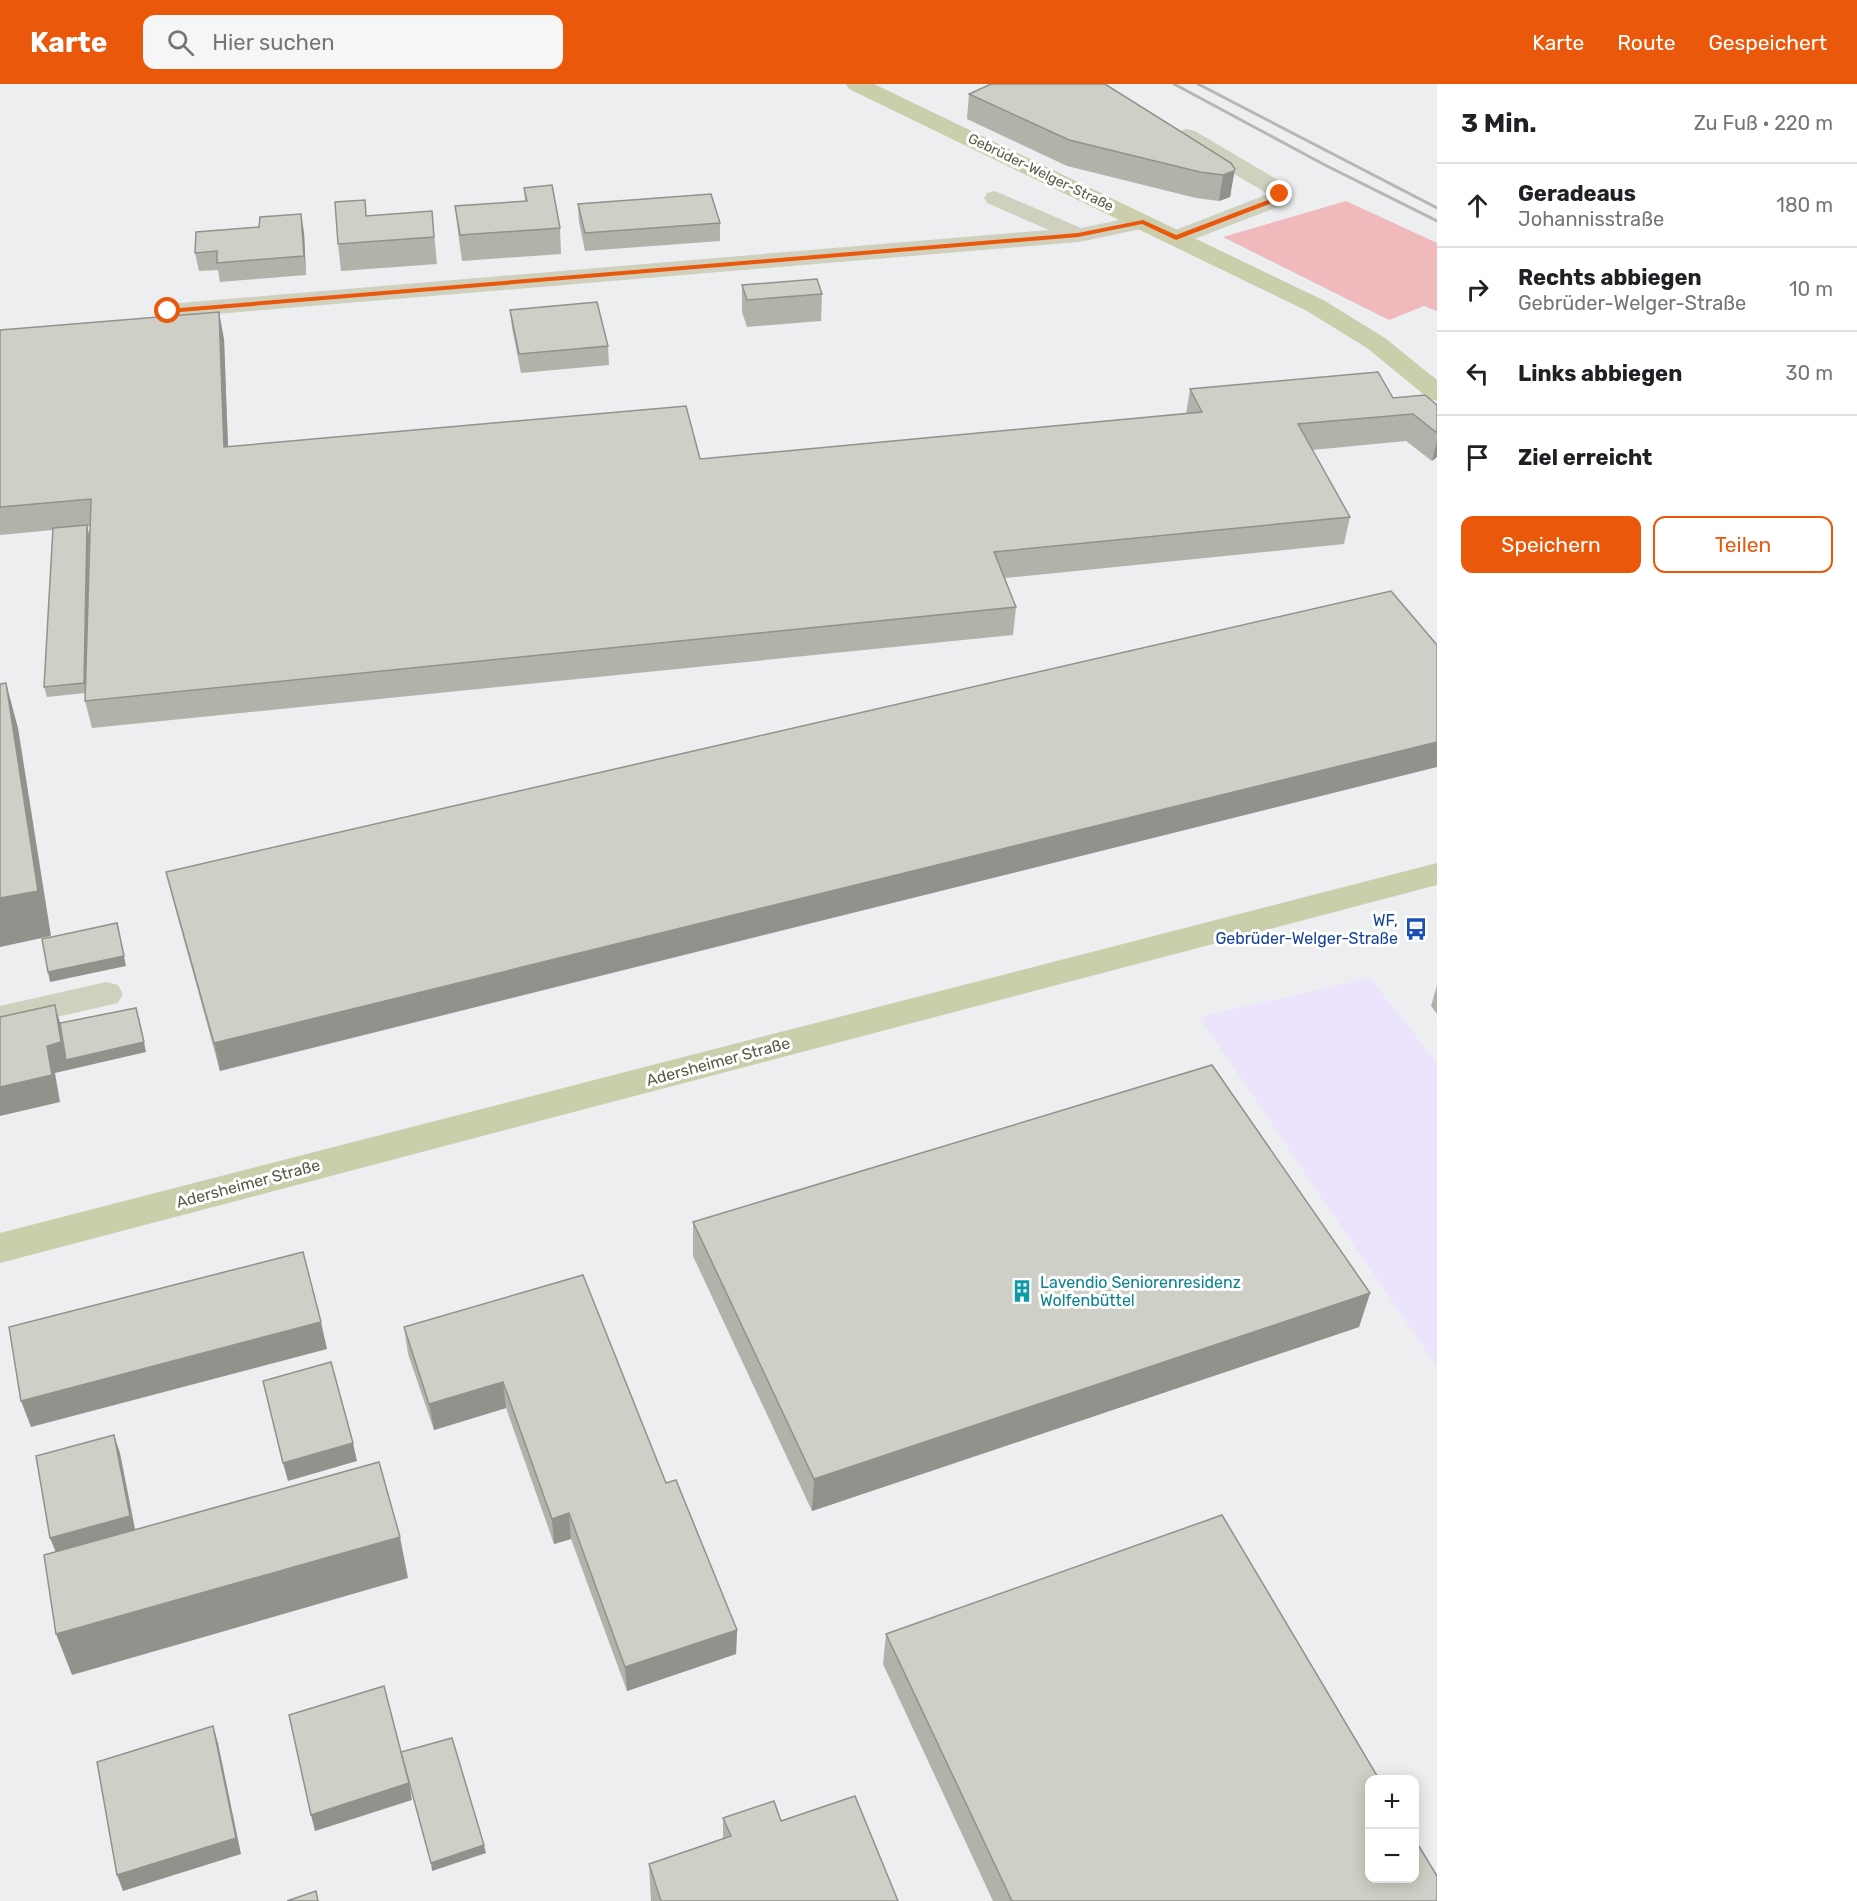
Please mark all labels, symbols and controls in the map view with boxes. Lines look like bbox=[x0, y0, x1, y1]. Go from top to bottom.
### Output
search box bbox=[143, 15, 563, 69]
text: Karte bbox=[30, 26, 107, 59]
icon: search bbox=[164, 26, 197, 59]
text: Hier suchen bbox=[212, 29, 335, 56]
text: Karte bbox=[1532, 30, 1584, 55]
text: Route bbox=[1617, 30, 1676, 55]
text: Gespeichert bbox=[1709, 30, 1827, 55]
text: 3 Min. bbox=[1461, 108, 1537, 139]
text: Zu Fuß · 220 m bbox=[1694, 111, 1833, 135]
street label: Gebrüder-Welger-Straße bbox=[965, 130, 1116, 215]
route end bbox=[1266, 180, 1292, 206]
text: Geradeaus bbox=[1518, 180, 1636, 207]
icon: ahead bbox=[1461, 189, 1494, 222]
text: 180 m bbox=[1776, 193, 1833, 217]
text: Johannisstraße bbox=[1518, 207, 1664, 231]
text: Rechts abbiegen bbox=[1518, 264, 1702, 291]
icon: right bbox=[1461, 273, 1494, 306]
text: 10 m bbox=[1789, 277, 1833, 301]
text: Gebrüder-Welger-Straße bbox=[1518, 291, 1746, 315]
route start bbox=[154, 297, 180, 323]
icon: left bbox=[1461, 357, 1494, 390]
text: Links abbiegen bbox=[1518, 360, 1682, 387]
text: 30 m bbox=[1786, 361, 1833, 385]
icon: arrive bbox=[1461, 441, 1494, 474]
text: Ziel erreicht bbox=[1518, 444, 1652, 471]
button: Speichern bbox=[1461, 516, 1641, 573]
button: Teilen bbox=[1653, 516, 1833, 573]
place label: WF, Gebrüder-Welger-Straße bbox=[1215, 911, 1398, 948]
bus stop icon: WF, Gebrüder-Welger-Straße bbox=[1403, 916, 1429, 942]
street label: Adersheimer Straße bbox=[644, 1033, 792, 1090]
street label: Adersheimer Straße bbox=[174, 1155, 322, 1212]
place label: Lavendio Seniorenresidenz Wolfenbüttel bbox=[1040, 1273, 1241, 1310]
building icon: Lavendio Seniorenresidenz Wolfenbüttel bbox=[1009, 1278, 1035, 1304]
map controls bbox=[1365, 1775, 1419, 1883]
button: + bbox=[1365, 1775, 1419, 1829]
button: − bbox=[1365, 1829, 1419, 1883]

